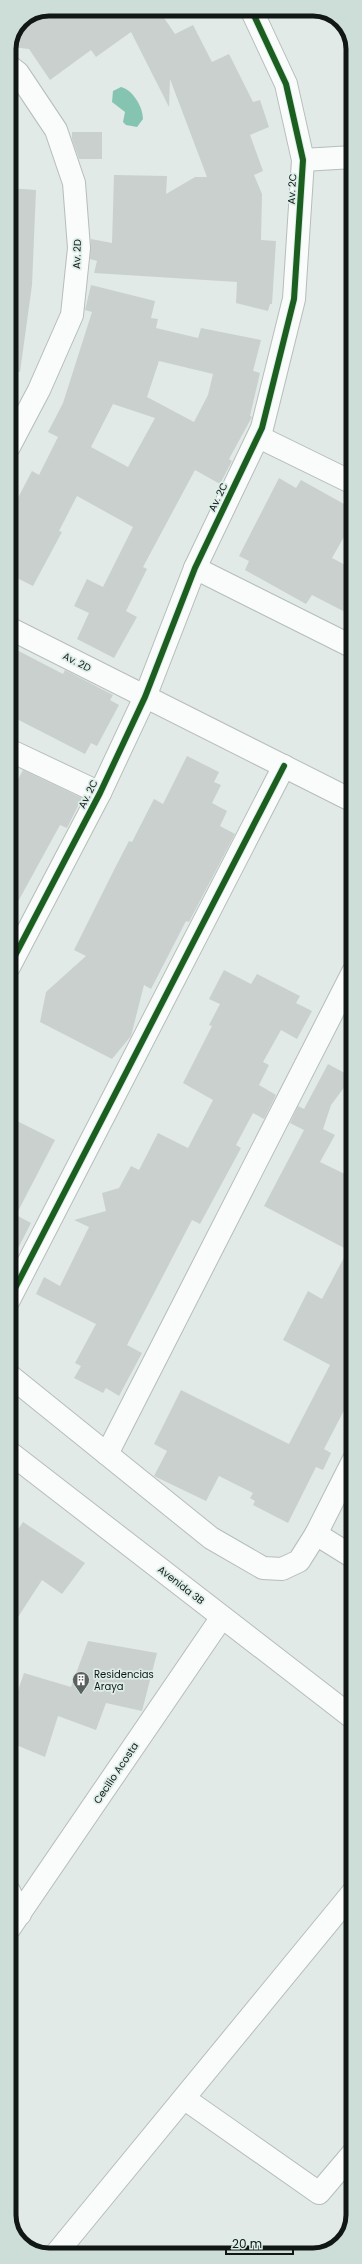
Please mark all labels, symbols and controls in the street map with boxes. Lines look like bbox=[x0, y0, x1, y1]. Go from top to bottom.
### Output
street label: Av. 2C bbox=[284, 173, 300, 205]
street label: Av. 2D bbox=[69, 239, 85, 269]
street label: Av. 2C bbox=[205, 480, 232, 514]
street label: Av. 2D bbox=[60, 649, 94, 675]
street label: Av. 2C bbox=[74, 777, 102, 811]
street label: Avenida 3B bbox=[154, 1562, 208, 1608]
place label: Residencias Araya bbox=[94, 1667, 154, 1694]
building icon: Residencias Araya bbox=[71, 1670, 91, 1695]
street label: Cecilio Acosta bbox=[90, 1739, 142, 1807]
scale bar bbox=[226, 2230, 293, 2256]
text: 20 m bbox=[232, 2235, 262, 2252]

